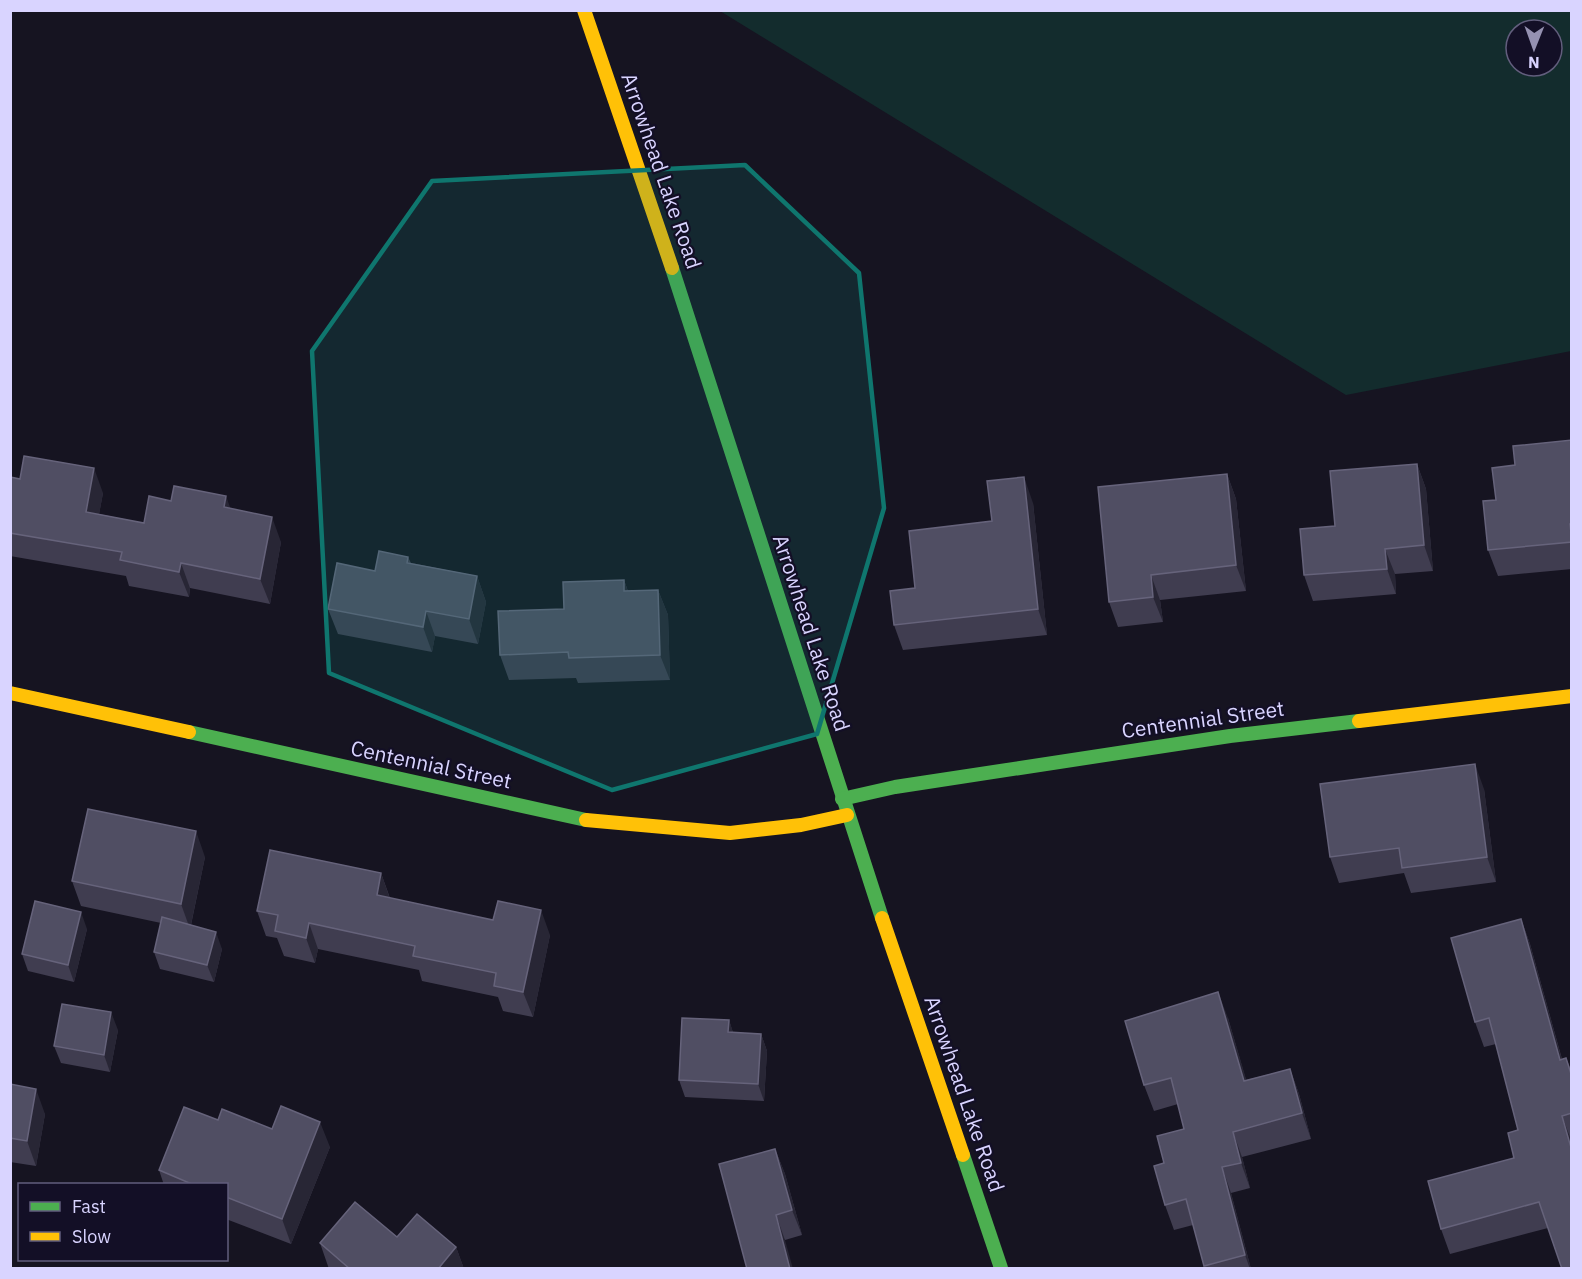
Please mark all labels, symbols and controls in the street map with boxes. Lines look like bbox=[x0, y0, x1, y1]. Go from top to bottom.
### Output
north arrow bbox=[1504, 18, 1564, 78]
text: N bbox=[1528, 53, 1540, 73]
street label: Arrowhead Lake Road bbox=[615, 69, 709, 272]
street label: Arrowhead Lake Road bbox=[767, 531, 857, 735]
street label: Centennial Street bbox=[1120, 694, 1286, 744]
street label: Centennial Street bbox=[348, 733, 514, 795]
street label: Arrowhead Lake Road bbox=[918, 992, 1012, 1195]
legend bbox=[18, 1183, 228, 1261]
text: Fast bbox=[72, 1195, 106, 1218]
text: Slow bbox=[72, 1225, 111, 1248]

